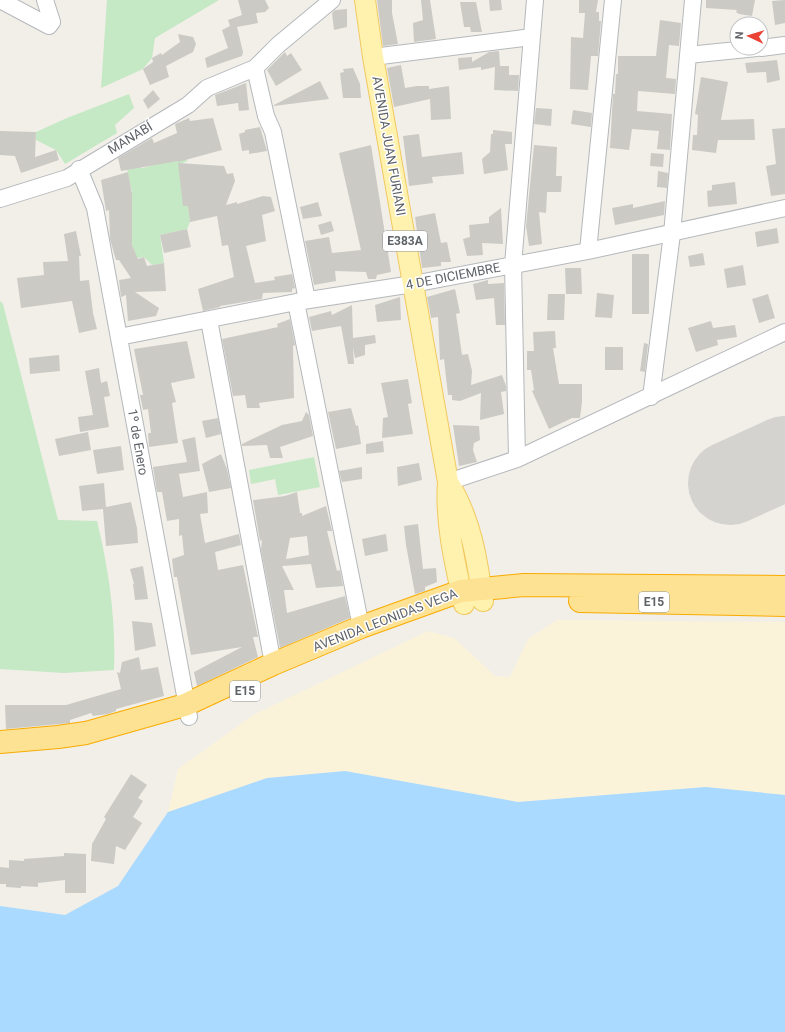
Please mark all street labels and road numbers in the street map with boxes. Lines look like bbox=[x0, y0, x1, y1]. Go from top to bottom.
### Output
street label: AVENIDA JUAN FURIANI bbox=[369, 75, 409, 217]
street label: MANABÍ bbox=[105, 119, 155, 157]
road number: E383A bbox=[383, 231, 427, 251]
street label: 4 DE DICIEMBRE bbox=[404, 259, 502, 293]
street label: 1º de Enero bbox=[125, 408, 151, 476]
street label: AVENIDA LEONIDAS VEGA bbox=[311, 585, 460, 655]
road number: E15 bbox=[639, 592, 669, 612]
road number: E15 bbox=[230, 681, 260, 701]

